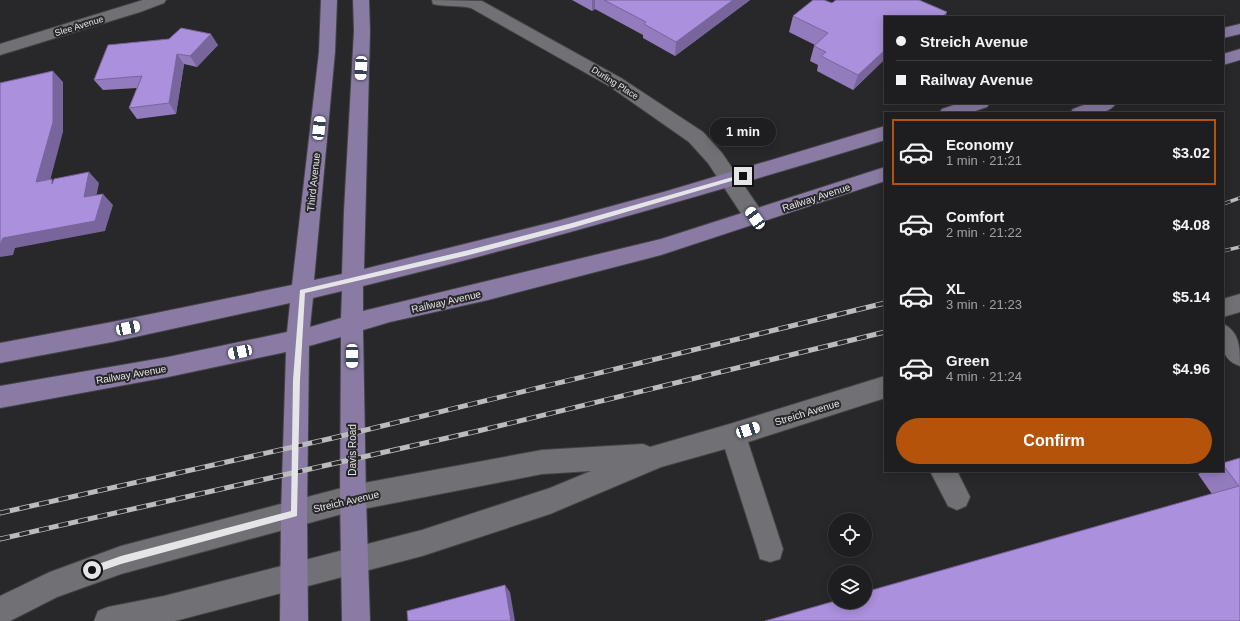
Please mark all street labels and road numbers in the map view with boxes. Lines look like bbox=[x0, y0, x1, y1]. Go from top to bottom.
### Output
street label: Slee Avenue bbox=[53, 14, 105, 38]
street label: Durling Place bbox=[590, 65, 640, 101]
street label: Third Avenue bbox=[305, 152, 322, 212]
street label: Railway Avenue bbox=[781, 181, 852, 214]
street label: Railway Avenue bbox=[410, 288, 482, 315]
street label: Railway Avenue bbox=[95, 363, 167, 386]
street label: Streich Avenue bbox=[773, 397, 841, 428]
street label: Davis Road bbox=[347, 424, 358, 476]
street label: Streich Avenue bbox=[312, 488, 380, 514]

